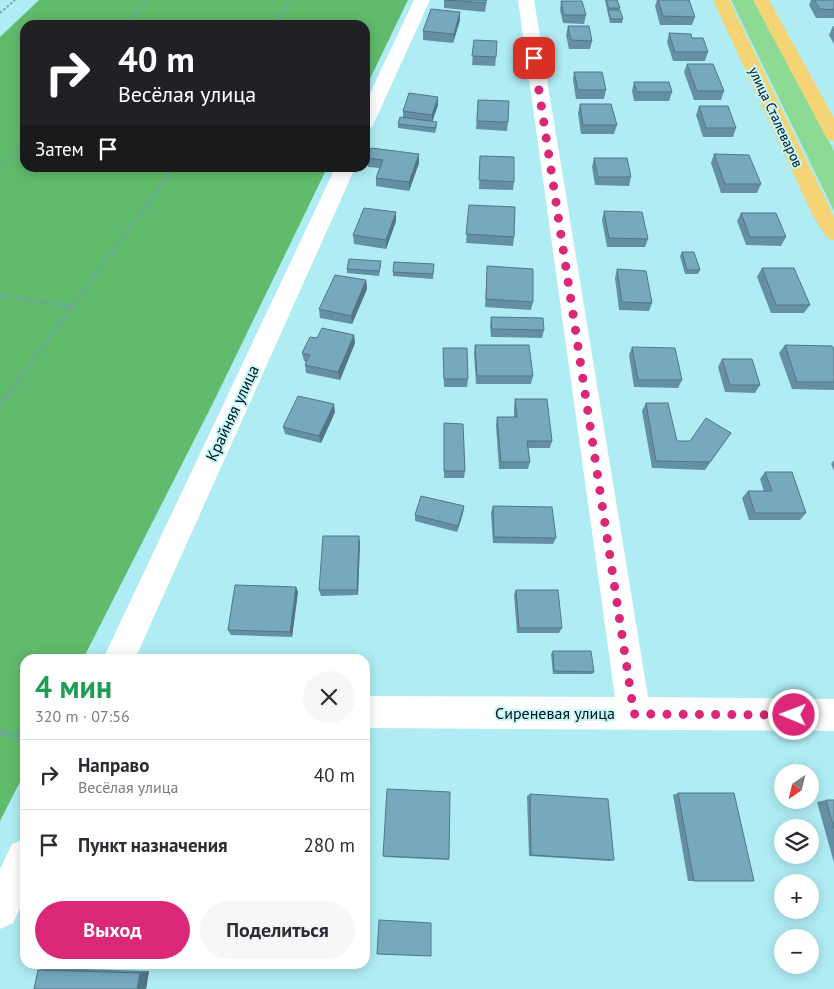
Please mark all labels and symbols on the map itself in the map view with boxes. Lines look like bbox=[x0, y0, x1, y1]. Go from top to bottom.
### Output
pin bbox=[513, 37, 555, 79]
street label: улица Сталеваров bbox=[745, 64, 807, 170]
street label: Крайняя улица bbox=[201, 362, 263, 464]
position arrow bbox=[767, 688, 819, 740]
street label: Сиреневая улица bbox=[495, 703, 615, 723]
north arrow bbox=[774, 764, 819, 809]

